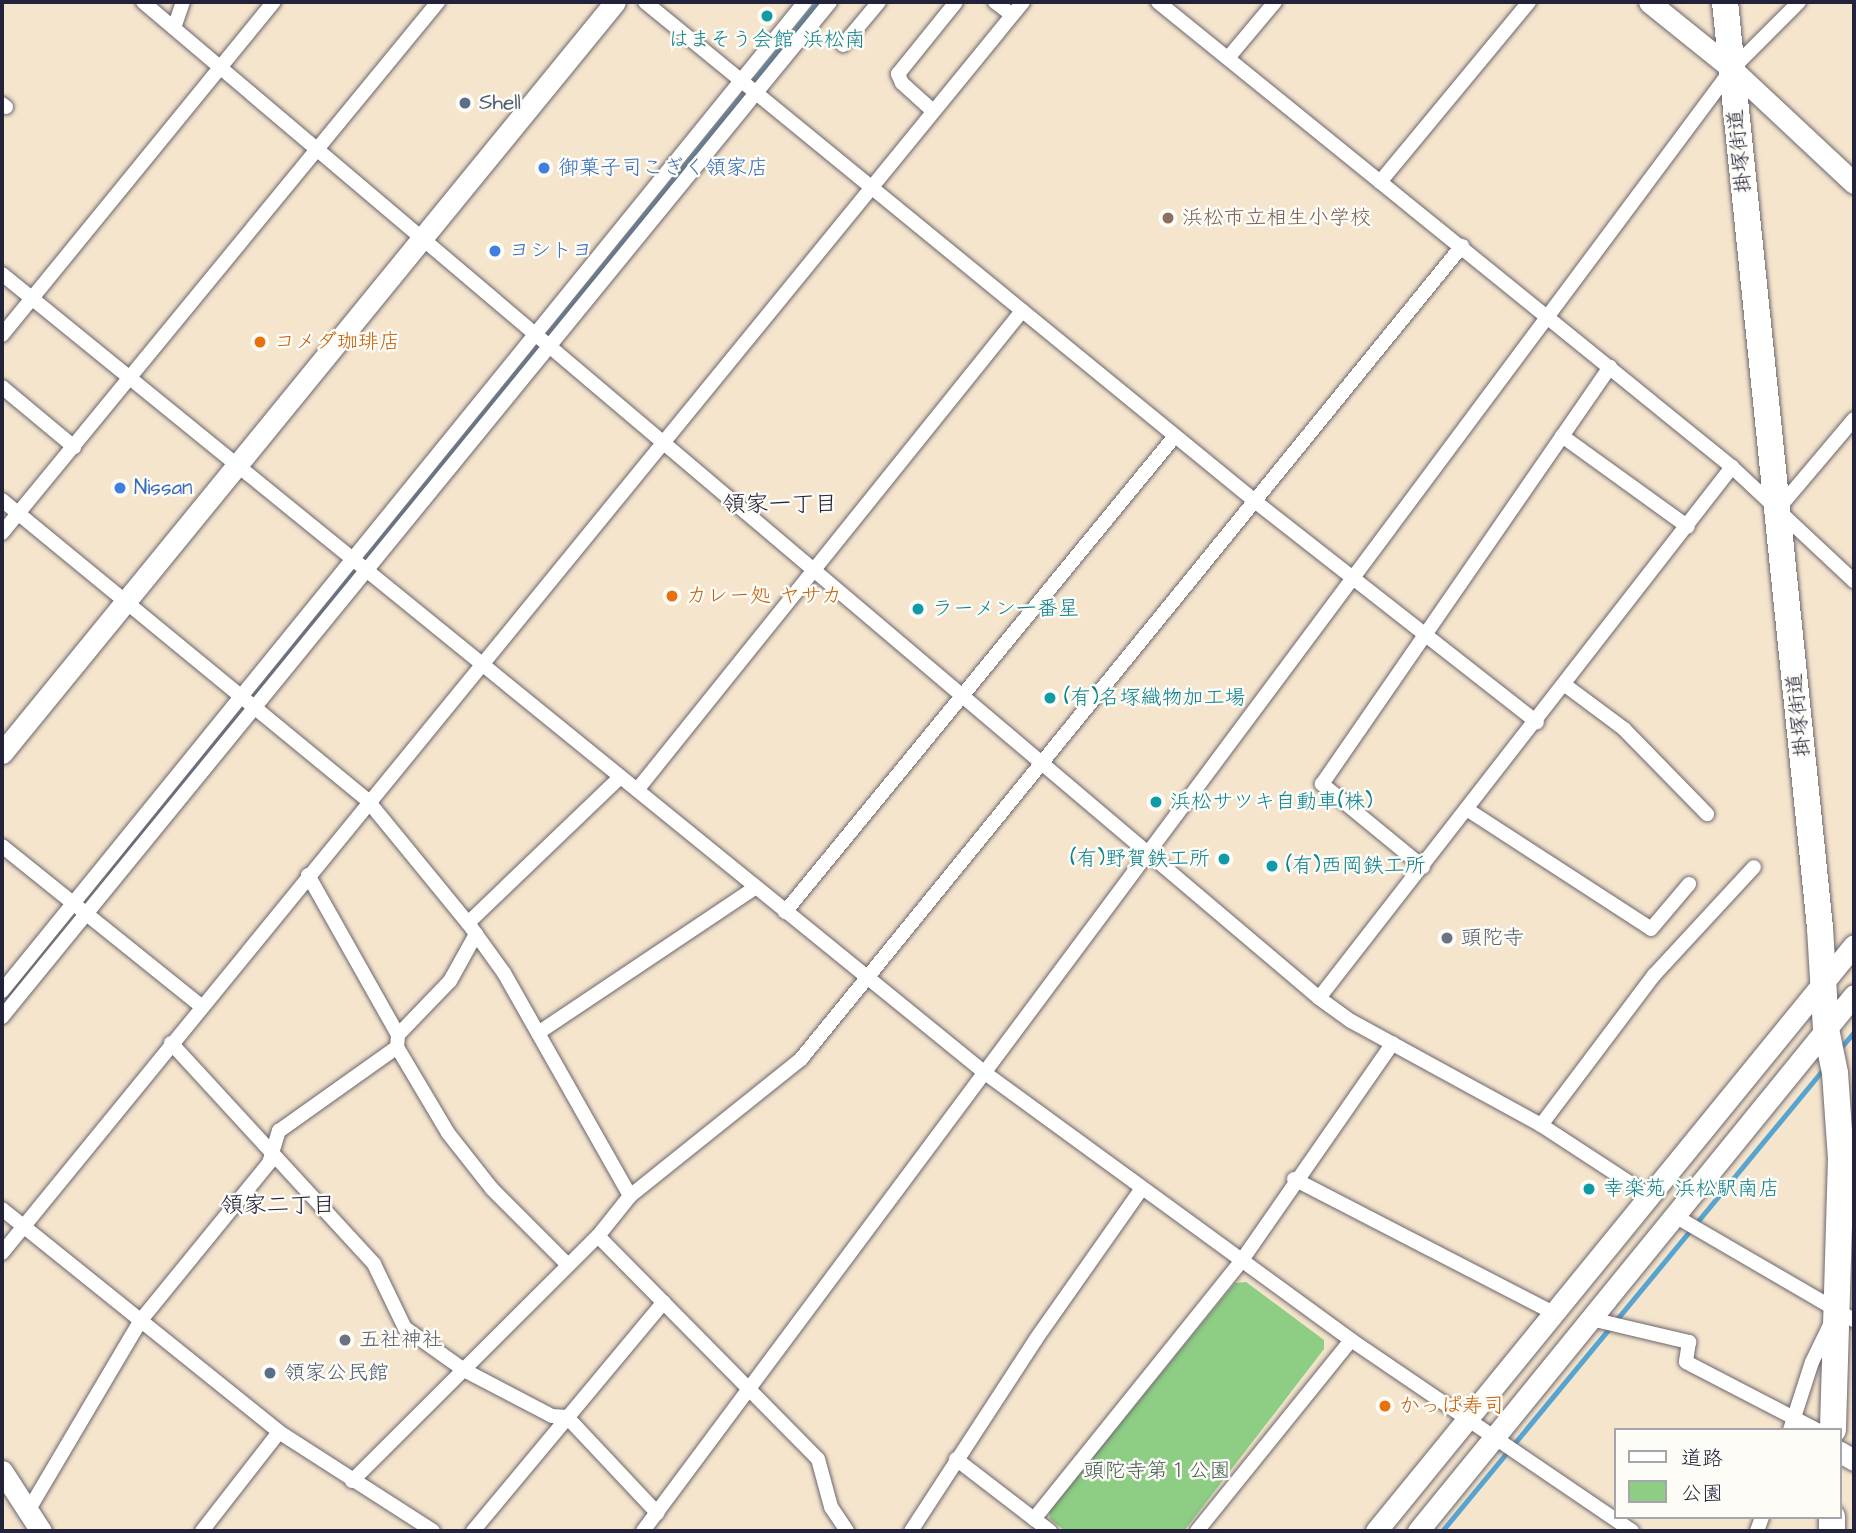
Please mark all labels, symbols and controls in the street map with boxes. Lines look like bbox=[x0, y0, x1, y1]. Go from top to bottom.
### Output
marker: はまそう会館 浜松南 bbox=[759, 8, 775, 24]
place label: はまそう会館 浜松南 bbox=[668, 27, 866, 53]
place label: Shell bbox=[479, 90, 521, 116]
marker: Shell bbox=[457, 95, 473, 111]
street label: 掛塚街道 bbox=[1723, 108, 1757, 194]
place label: 御菓子司こぎく領家店 bbox=[558, 155, 768, 181]
marker: 御菓子司こぎく領家店 bbox=[536, 160, 552, 176]
place label: 浜松市立相生小学校 bbox=[1182, 205, 1371, 231]
marker: 浜松市立相生小学校 bbox=[1160, 210, 1176, 226]
place label: ヨシトヨ bbox=[509, 238, 593, 264]
marker: ヨシトヨ bbox=[487, 243, 503, 259]
place label: コメダ珈琲店 bbox=[274, 329, 400, 355]
marker: コメダ珈琲店 bbox=[252, 334, 268, 350]
place label: Nissan bbox=[134, 475, 193, 501]
marker: Nissan bbox=[112, 480, 128, 496]
district label: 領家一丁目 bbox=[723, 490, 837, 518]
place label: カレー処 ヤサカ bbox=[686, 583, 842, 609]
marker: カレー処 ヤサカ bbox=[664, 588, 680, 604]
place label: ラーメン一番星 bbox=[932, 596, 1079, 622]
marker: ラーメン一番星 bbox=[910, 601, 926, 617]
street label: 掛塚街道 bbox=[1782, 672, 1816, 758]
place label: (有)名塚織物加工場 bbox=[1064, 685, 1246, 711]
marker: (有)名塚織物加工場 bbox=[1042, 690, 1058, 706]
place label: 浜松サツキ自動車(株) bbox=[1170, 789, 1373, 815]
marker: 浜松サツキ自動車(株) bbox=[1148, 794, 1164, 810]
place label: (有)野賀鉄工所 bbox=[1070, 846, 1210, 872]
marker: (有)野賀鉄工所 bbox=[1216, 851, 1232, 867]
place label: (有)西岡鉄工所 bbox=[1286, 853, 1426, 879]
marker: (有)西岡鉄工所 bbox=[1264, 858, 1280, 874]
place label: 頭陀寺 bbox=[1461, 925, 1524, 951]
marker: 頭陀寺 bbox=[1439, 930, 1455, 946]
place label: 幸楽苑 浜松駅南店 bbox=[1603, 1176, 1779, 1202]
marker: 幸楽苑 浜松駅南店 bbox=[1581, 1181, 1597, 1197]
district label: 領家二丁目 bbox=[221, 1191, 335, 1219]
place label: 五社神社 bbox=[359, 1327, 443, 1353]
marker: 五社神社 bbox=[337, 1332, 353, 1348]
place label: 領家公民館 bbox=[284, 1360, 389, 1386]
marker: 領家公民館 bbox=[262, 1365, 278, 1381]
place label: かっぱ寿司 bbox=[1399, 1393, 1504, 1419]
marker: かっぱ寿司 bbox=[1377, 1398, 1393, 1414]
legend bbox=[1615, 1428, 1842, 1519]
text: 道路 bbox=[1681, 1444, 1723, 1473]
park label: 頭陀寺第１公園 bbox=[1084, 1458, 1230, 1484]
text: 公園 bbox=[1681, 1479, 1723, 1508]

